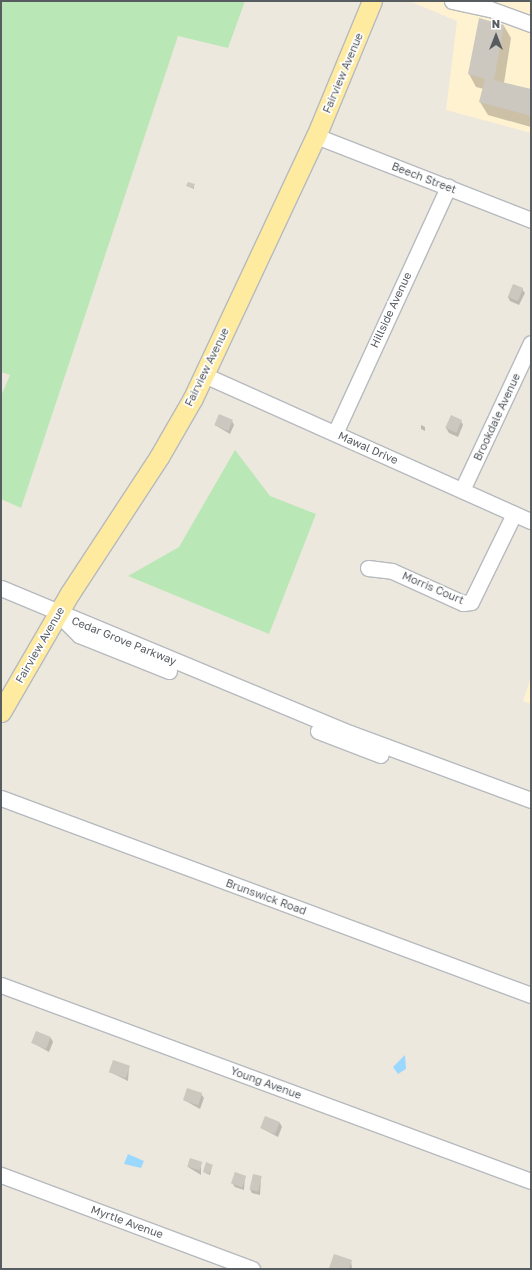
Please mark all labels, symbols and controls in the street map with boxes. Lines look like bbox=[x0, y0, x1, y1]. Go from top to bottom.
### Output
north arrow bbox=[476, 16, 516, 56]
text: N bbox=[492, 17, 500, 30]
street label: Fairview Avenue bbox=[320, 31, 366, 115]
street label: Beech Street bbox=[390, 160, 458, 196]
street label: Hillside Avenue bbox=[368, 270, 414, 350]
street label: Fairview Avenue bbox=[182, 325, 232, 409]
street label: Brookdale Avenue bbox=[471, 371, 523, 463]
street label: Mawal Drive bbox=[336, 429, 400, 467]
street label: Morris Court bbox=[400, 569, 466, 607]
street label: Fairview Avenue bbox=[13, 604, 67, 686]
street label: Cedar Grove Parkway bbox=[70, 614, 178, 668]
street label: Brunswick Road bbox=[224, 876, 308, 918]
street label: Young Avenue bbox=[229, 1064, 303, 1102]
street label: Myrtle Avenue bbox=[89, 1203, 165, 1241]

